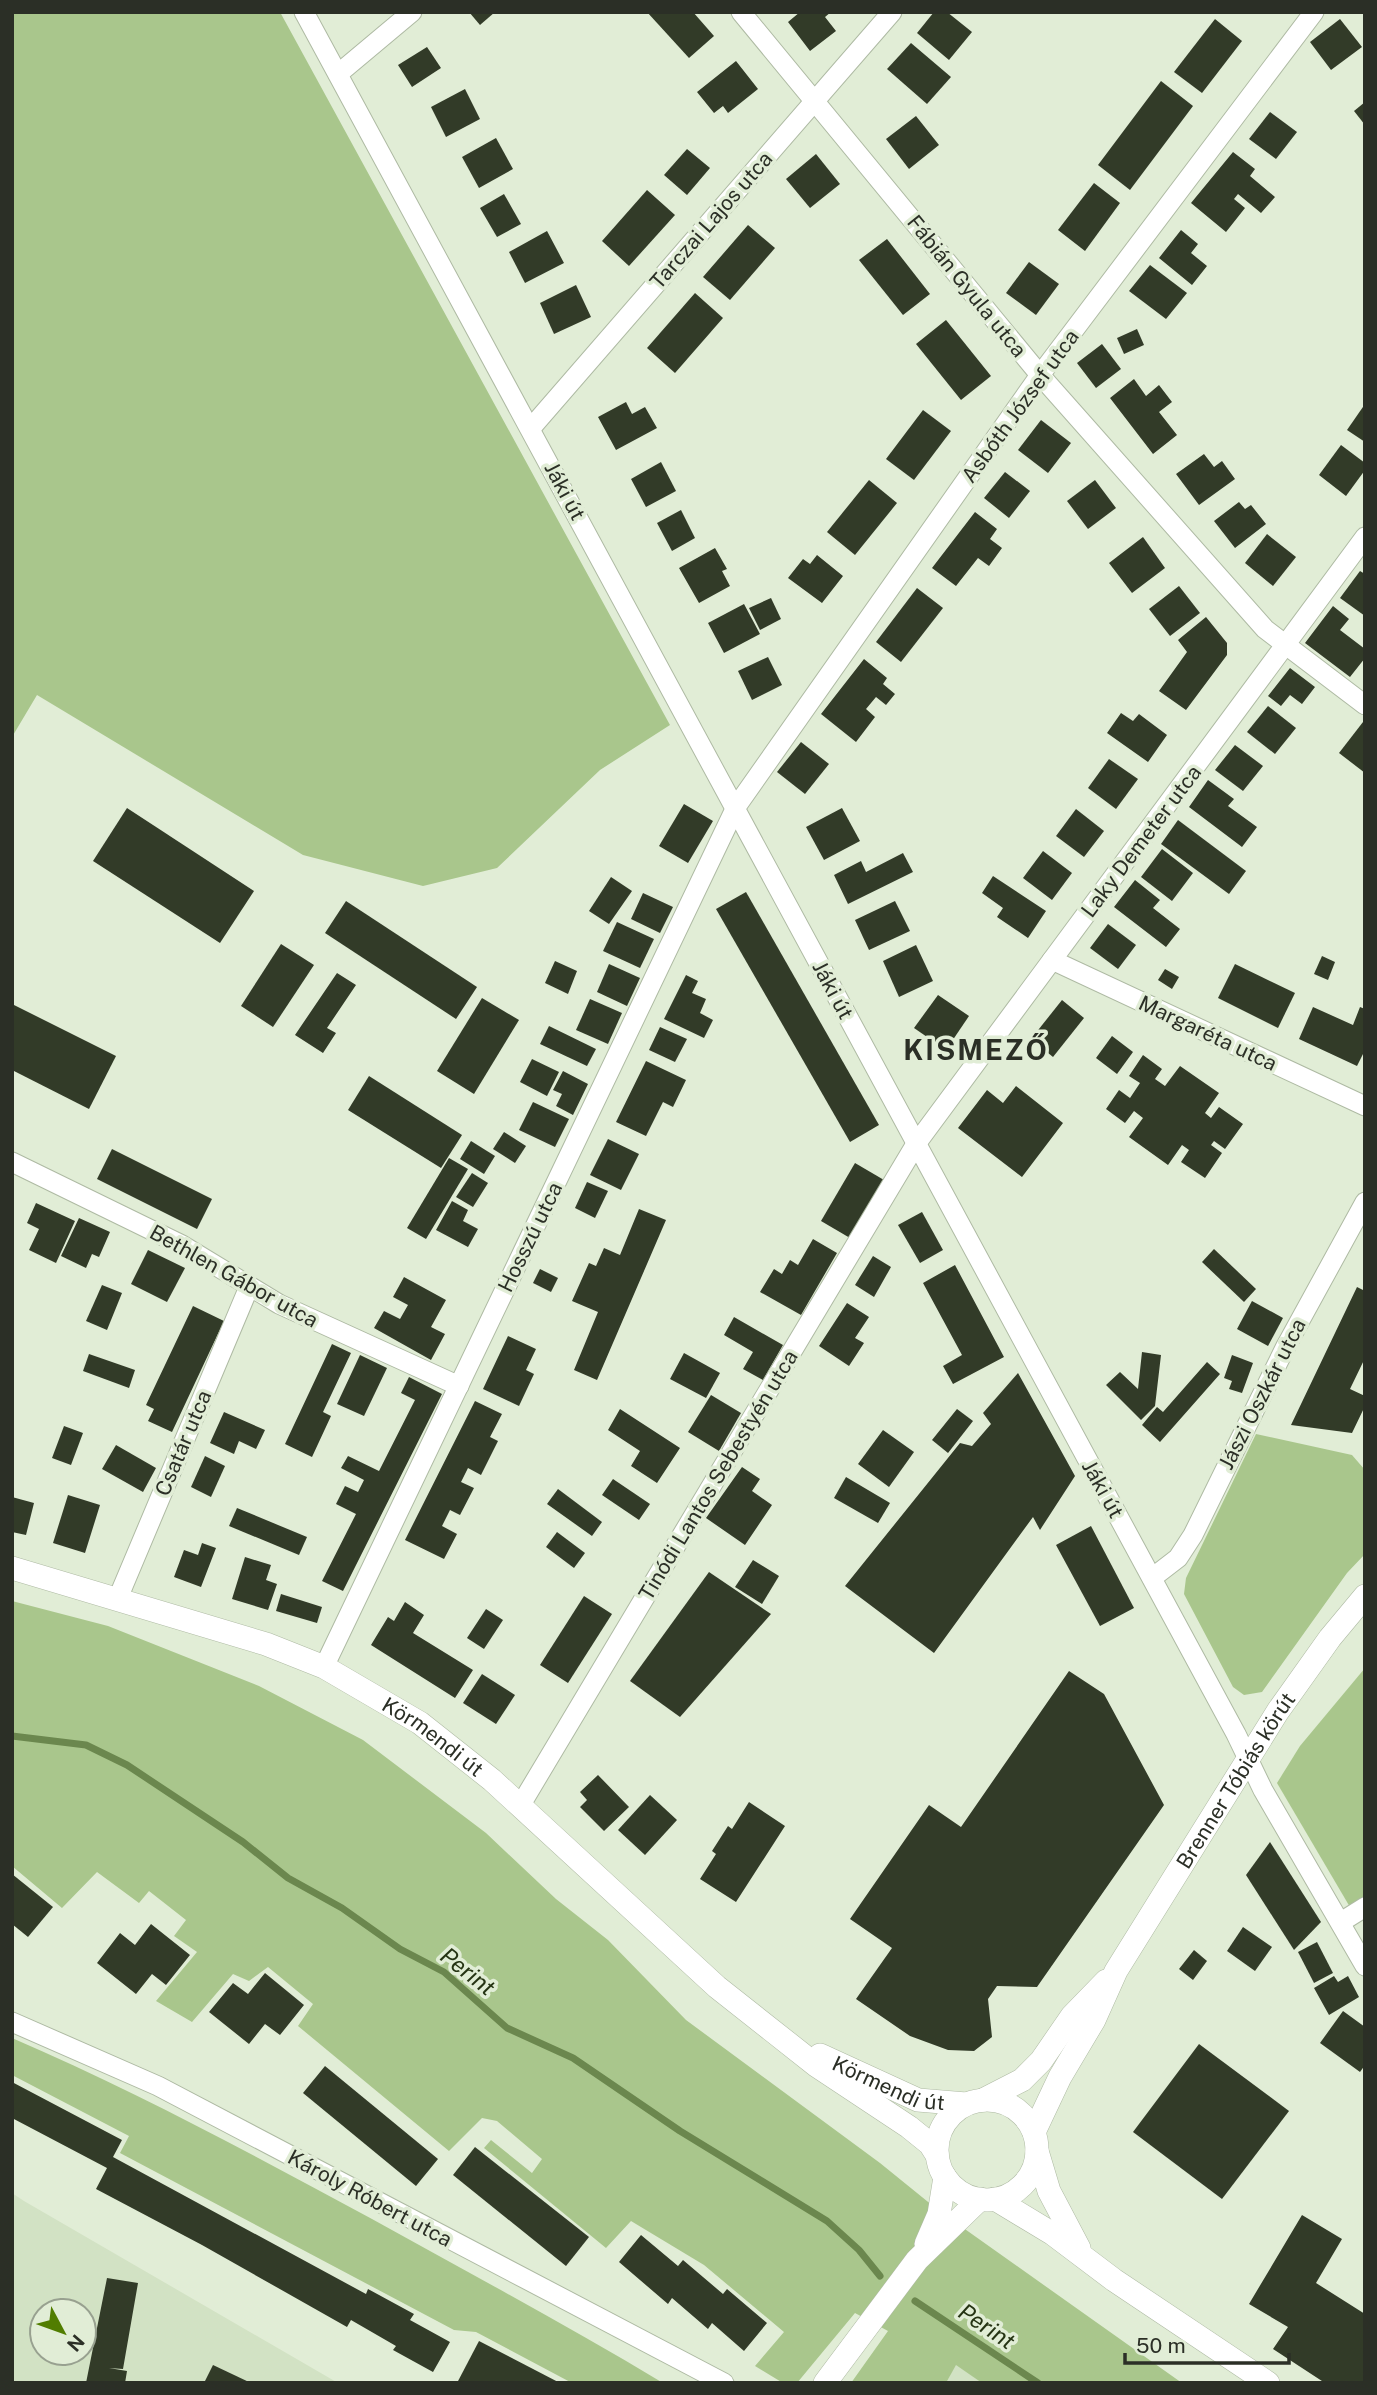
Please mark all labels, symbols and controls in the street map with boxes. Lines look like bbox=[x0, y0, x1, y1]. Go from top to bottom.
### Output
street label: Tarczai Lajos utca bbox=[645, 146, 777, 294]
street label: Fábián Gyula utca bbox=[902, 210, 1032, 362]
street label: Asbóth József utca bbox=[956, 325, 1084, 487]
street label: Jáki út bbox=[539, 458, 591, 524]
street label: Laky Demeter utca bbox=[1076, 760, 1206, 922]
street label: Jáki út bbox=[807, 957, 859, 1023]
street label: Margaréta utca bbox=[1135, 990, 1281, 1076]
district label: KISMEZŐ bbox=[903, 1033, 1049, 1066]
street label: Hosszú utca bbox=[493, 1178, 567, 1296]
street label: Bethlen Gábor utca bbox=[146, 1219, 322, 1333]
street label: Jászi Oszkár utca bbox=[1213, 1314, 1311, 1474]
street label: Tinódi Lantos Sebestyén utca bbox=[633, 1345, 803, 1605]
street label: Csatár utca bbox=[150, 1386, 216, 1500]
street label: Jáki út bbox=[1077, 1456, 1129, 1522]
street label: Brenner Tóbiás körút bbox=[1171, 1687, 1300, 1873]
street label: Körmendi út bbox=[378, 1691, 489, 1781]
water label: Perint bbox=[435, 1941, 501, 2001]
street label: Körmendi út bbox=[829, 2050, 946, 2115]
street label: Károly Róbert utca bbox=[284, 2144, 456, 2252]
north arrow bbox=[28, 2297, 98, 2367]
water label: Perint bbox=[954, 2297, 1020, 2355]
scale bar bbox=[1125, 2322, 1290, 2366]
text: N bbox=[63, 2330, 89, 2356]
text: 50 m bbox=[1136, 2333, 1186, 2358]

